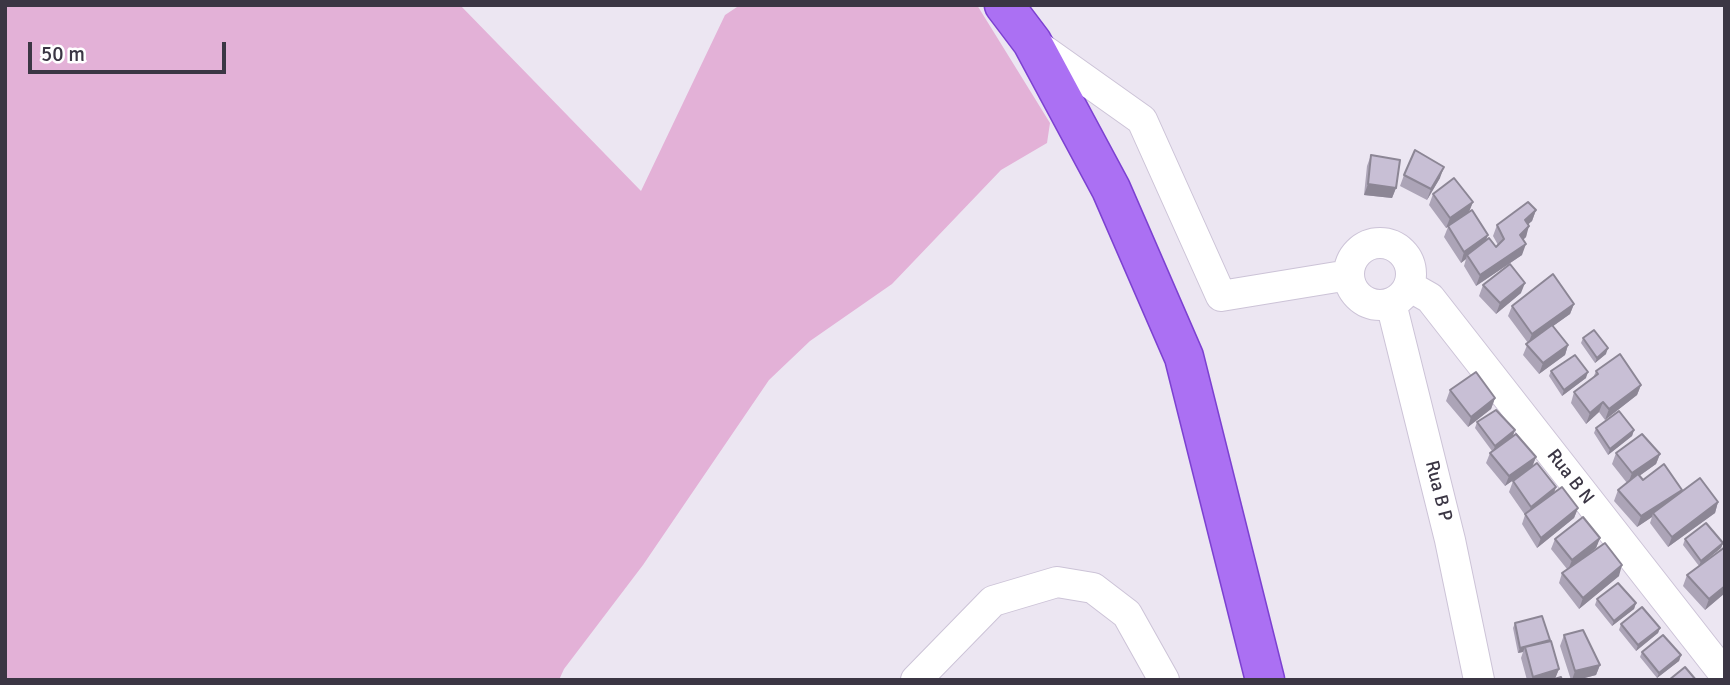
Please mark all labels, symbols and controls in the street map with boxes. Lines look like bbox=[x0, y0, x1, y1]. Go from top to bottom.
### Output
scale bar bbox=[32, 28, 229, 72]
text: 50 m bbox=[41, 41, 85, 67]
street label: Rua B N bbox=[1541, 445, 1599, 509]
street label: Rua B P bbox=[1419, 458, 1457, 524]

